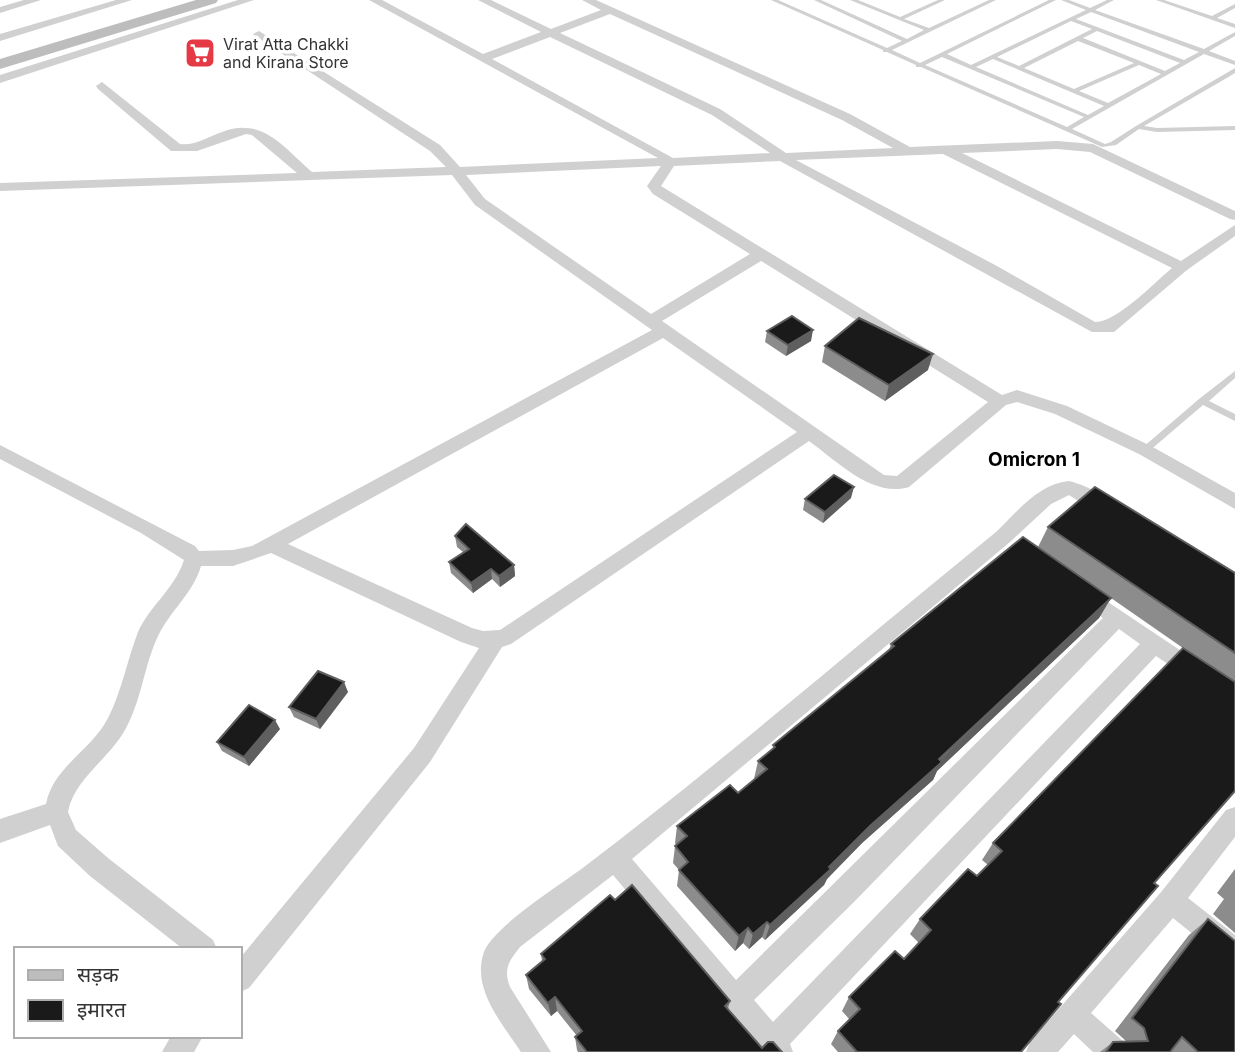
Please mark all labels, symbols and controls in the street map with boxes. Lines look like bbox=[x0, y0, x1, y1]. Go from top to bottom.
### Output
place label: Virat Atta Chakki and Kirana Store bbox=[223, 34, 349, 72]
supermarket icon: Virat Atta Chakki and Kirana Store bbox=[183, 36, 217, 70]
district label: Omicron 1 bbox=[988, 448, 1080, 471]
legend bbox=[14, 947, 242, 1038]
text: सड़क bbox=[77, 962, 119, 987]
text: इमारत bbox=[77, 997, 127, 1022]

